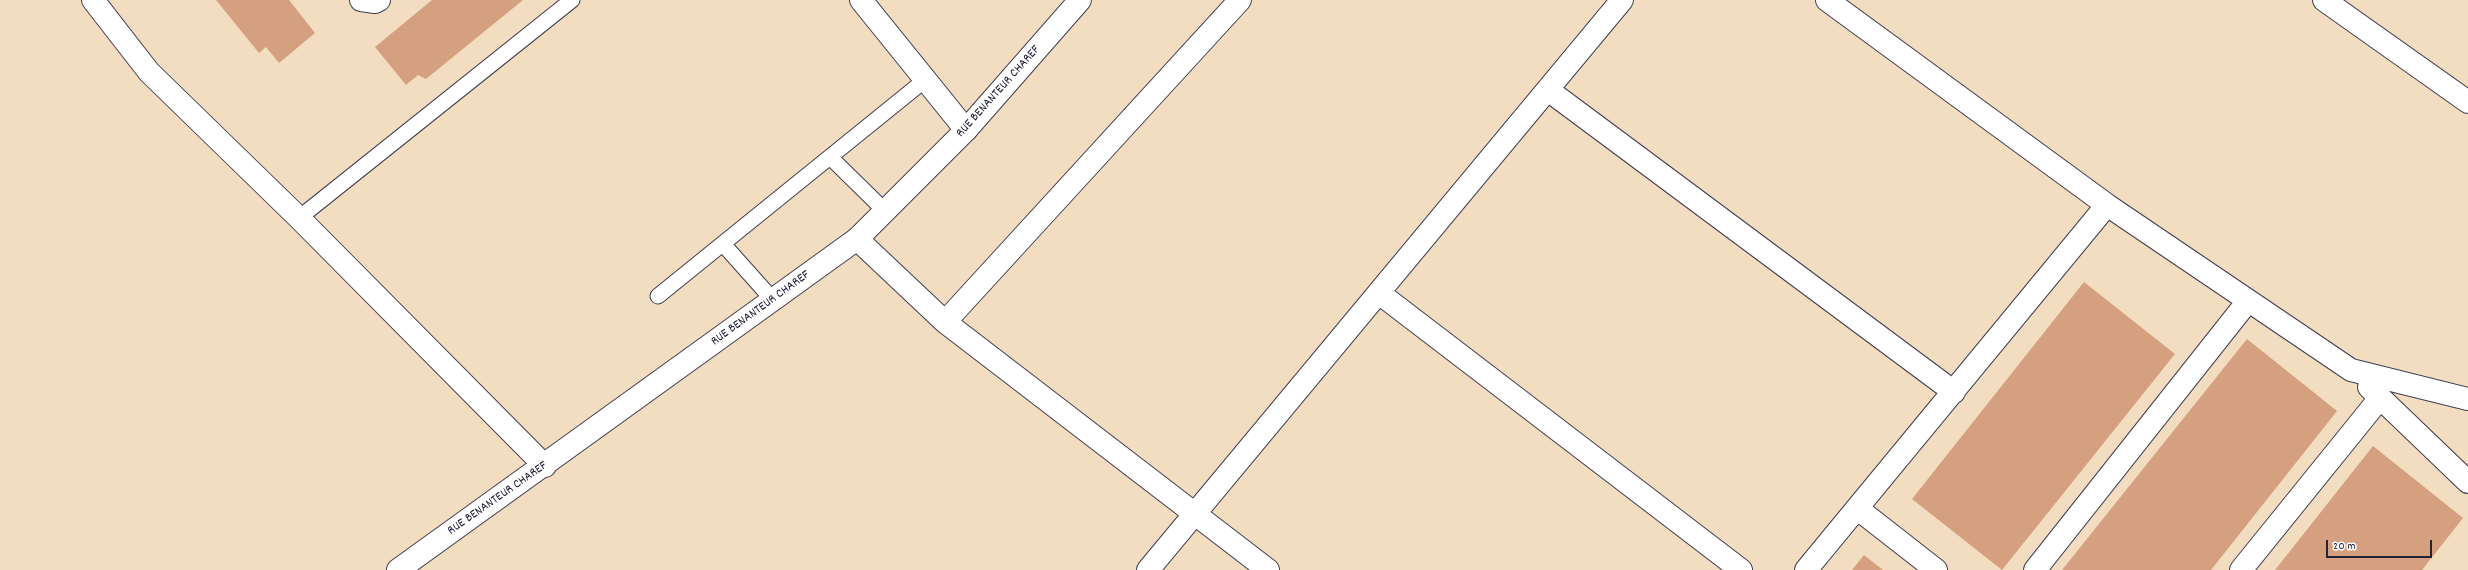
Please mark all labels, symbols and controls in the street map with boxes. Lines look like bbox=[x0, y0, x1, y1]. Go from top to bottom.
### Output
street label: RUE BENANTEUR CHAREF bbox=[954, 43, 1044, 141]
street label: RUE BENANTEUR CHAREF bbox=[709, 268, 813, 350]
street label: RUE BENANTEUR CHAREF bbox=[445, 459, 551, 539]
scale bar bbox=[2328, 532, 2434, 558]
text: 20 m bbox=[2333, 538, 2356, 555]

